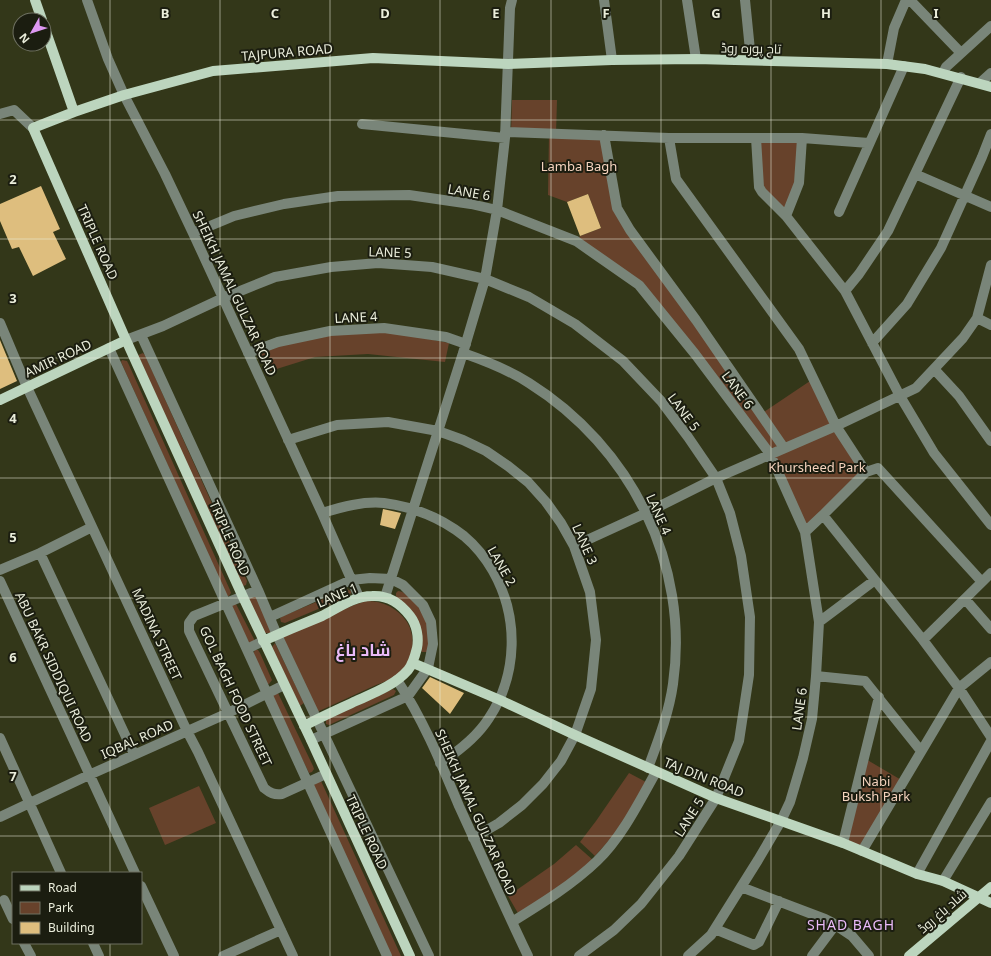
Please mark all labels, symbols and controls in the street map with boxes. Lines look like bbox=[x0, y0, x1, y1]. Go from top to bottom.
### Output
text: B bbox=[161, 4, 169, 22]
text: C bbox=[271, 4, 279, 22]
text: D bbox=[380, 4, 390, 22]
text: E bbox=[492, 4, 500, 22]
text: F bbox=[602, 4, 610, 22]
text: G bbox=[711, 4, 721, 22]
text: H bbox=[821, 4, 831, 22]
text: I bbox=[933, 4, 939, 22]
north arrow bbox=[12, 12, 52, 52]
text: N bbox=[15, 30, 32, 47]
street label: تاج پورہ روڈ bbox=[721, 38, 782, 59]
street label: TAJPURA ROAD bbox=[241, 39, 333, 65]
park label: Lamba Bagh bbox=[541, 157, 617, 175]
text: 2 bbox=[9, 170, 17, 188]
street label: LANE 6 bbox=[446, 179, 492, 205]
street label: TRIPLE ROAD bbox=[73, 201, 123, 283]
street label: SHEIKH JAMAL GULZAR ROAD bbox=[189, 207, 281, 379]
street label: LANE 5 bbox=[368, 242, 412, 262]
text: 3 bbox=[9, 289, 17, 307]
street label: LANE 4 bbox=[334, 307, 379, 327]
street label: AMIR ROAD bbox=[22, 335, 94, 381]
street label: LANE 6 bbox=[718, 367, 758, 413]
street label: LANE 5 bbox=[664, 389, 704, 435]
text: 4 bbox=[9, 409, 17, 427]
park label: Khursheed Park bbox=[768, 458, 866, 476]
street label: LANE 4 bbox=[642, 491, 676, 538]
street label: TRIPLE ROAD bbox=[205, 497, 255, 579]
street label: LANE 3 bbox=[568, 521, 602, 567]
text: 5 bbox=[9, 528, 17, 546]
street label: LANE 2 bbox=[483, 543, 521, 589]
street label: LANE 1 bbox=[314, 578, 360, 612]
street label: MADINA STREET bbox=[128, 585, 187, 684]
street label: ABU BAKR SIDDIQUI ROAD bbox=[11, 589, 97, 745]
street label: GOL BAGH FOOD STREET bbox=[196, 623, 277, 770]
district label: شاد باٰغ bbox=[336, 638, 390, 662]
text: 6 bbox=[9, 648, 17, 666]
street label: LANE 6 bbox=[787, 686, 811, 732]
street label: IQBAL ROAD bbox=[98, 715, 176, 763]
street label: SHEIKH JAMAL GULZAR ROAD bbox=[431, 726, 521, 898]
street label: TAJ DIN ROAD bbox=[661, 753, 747, 801]
text: 7 bbox=[9, 767, 17, 785]
park label: Nabi Buksh Park bbox=[842, 772, 910, 805]
street label: TRIPLE ROAD bbox=[342, 792, 392, 872]
street label: LANE 5 bbox=[670, 794, 708, 840]
legend bbox=[12, 872, 142, 944]
text: Road bbox=[48, 879, 77, 896]
street label: شاد باغ روڈ bbox=[914, 885, 970, 937]
text: Park bbox=[48, 899, 74, 916]
district label: SHAD BAGH bbox=[807, 915, 895, 934]
text: Building bbox=[48, 919, 95, 936]

